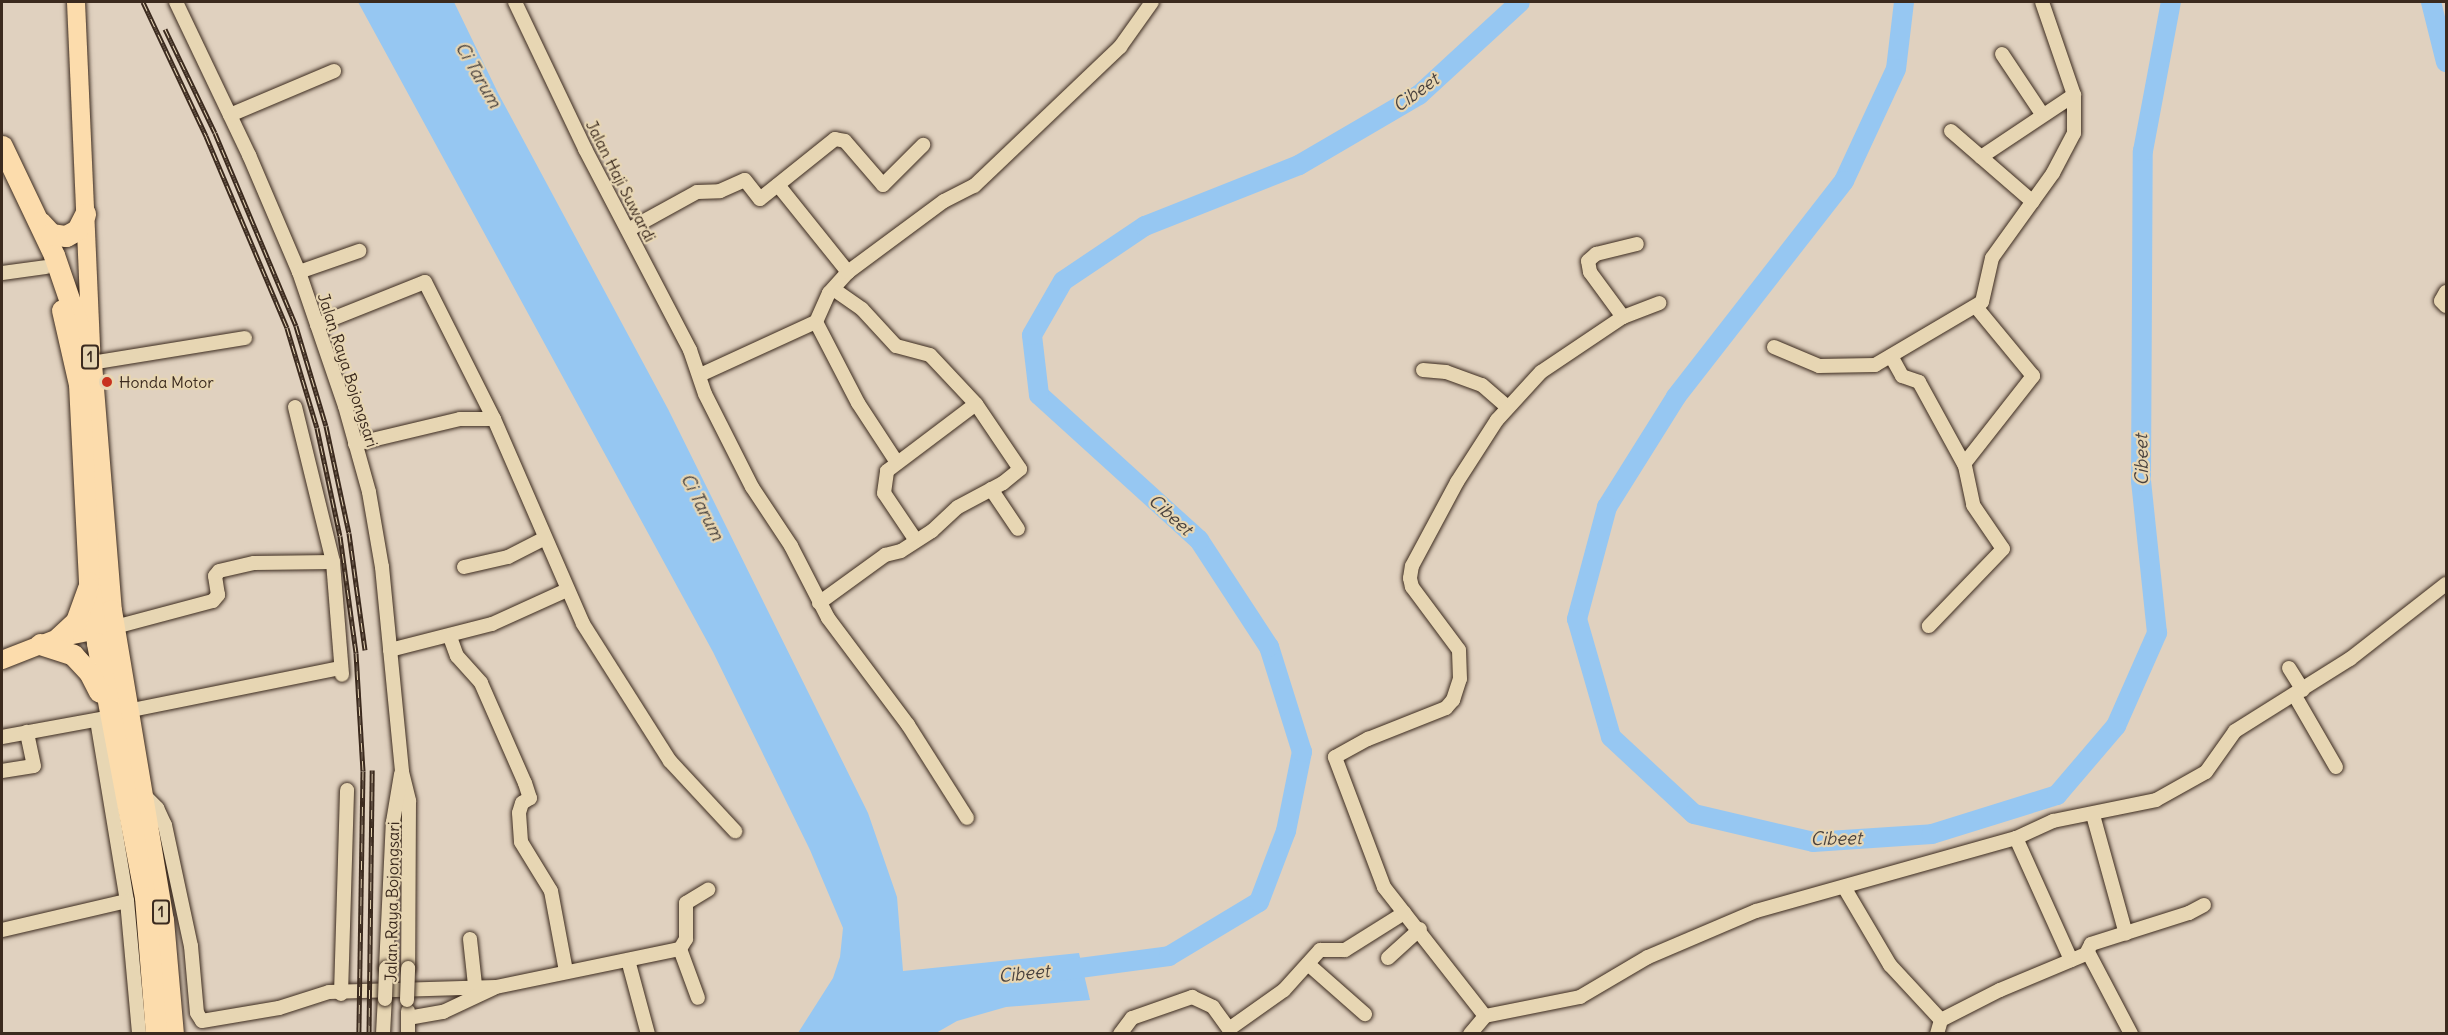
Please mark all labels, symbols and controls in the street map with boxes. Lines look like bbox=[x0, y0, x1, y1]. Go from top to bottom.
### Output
water label: Ci Tarum bbox=[451, 38, 505, 112]
water label: Cibeet bbox=[1389, 69, 1443, 117]
street label: Jalan Haji Suwardi bbox=[582, 117, 660, 245]
street label: Jalan Raya Bojongsari bbox=[314, 290, 382, 450]
road number: 1 bbox=[81, 345, 99, 369]
place label: Honda Motor bbox=[119, 372, 214, 392]
marker: Honda Motor bbox=[100, 375, 114, 389]
water label: Cibeet bbox=[2131, 434, 2153, 486]
water label: Ci Tarum bbox=[676, 470, 728, 544]
water label: Cibeet bbox=[1144, 490, 1196, 540]
street label: Jalan Raya Bojongsari bbox=[381, 821, 403, 983]
water label: Cibeet bbox=[1810, 828, 1862, 850]
road number: 1 bbox=[152, 900, 170, 924]
water label: Cibeet bbox=[997, 961, 1051, 987]

